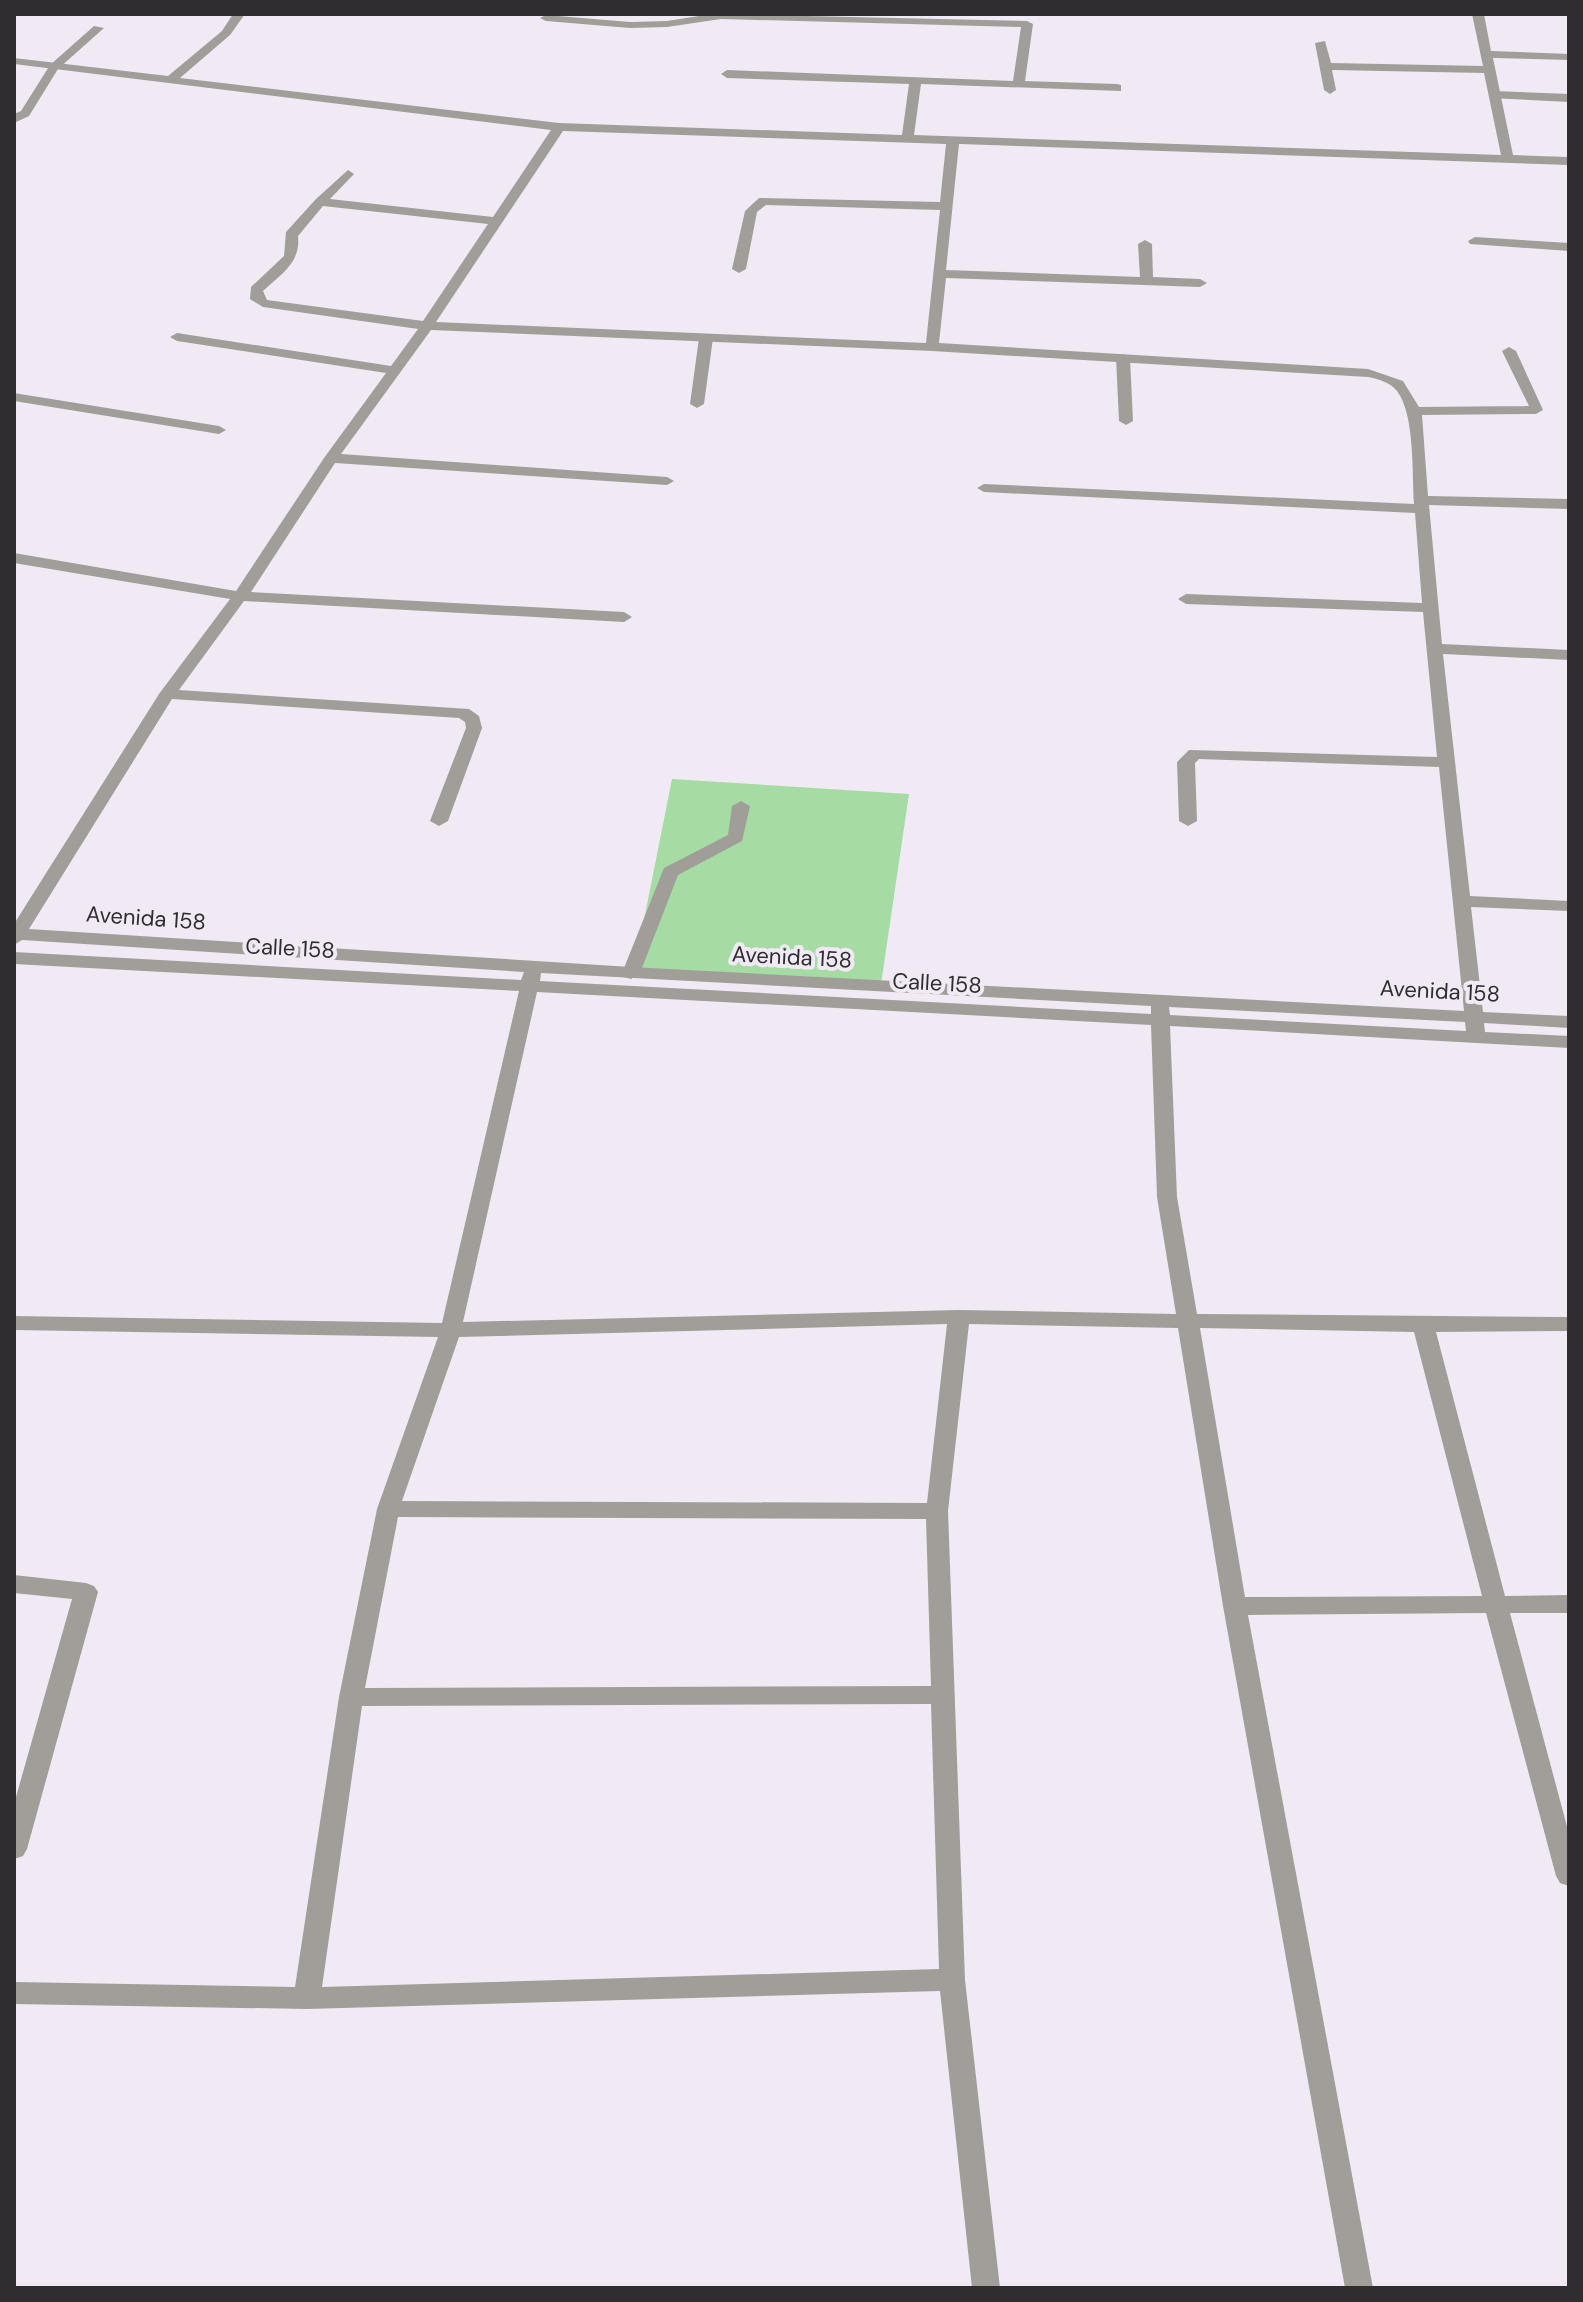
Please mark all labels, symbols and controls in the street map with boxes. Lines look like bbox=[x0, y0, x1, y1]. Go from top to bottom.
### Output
street label: Avenida 158 bbox=[85, 899, 207, 937]
street label: Calle 158 bbox=[245, 931, 335, 965]
street label: Avenida 158 bbox=[731, 939, 853, 975]
street label: Calle 158 bbox=[892, 966, 982, 1000]
street label: Avenida 158 bbox=[1379, 973, 1501, 1009]

